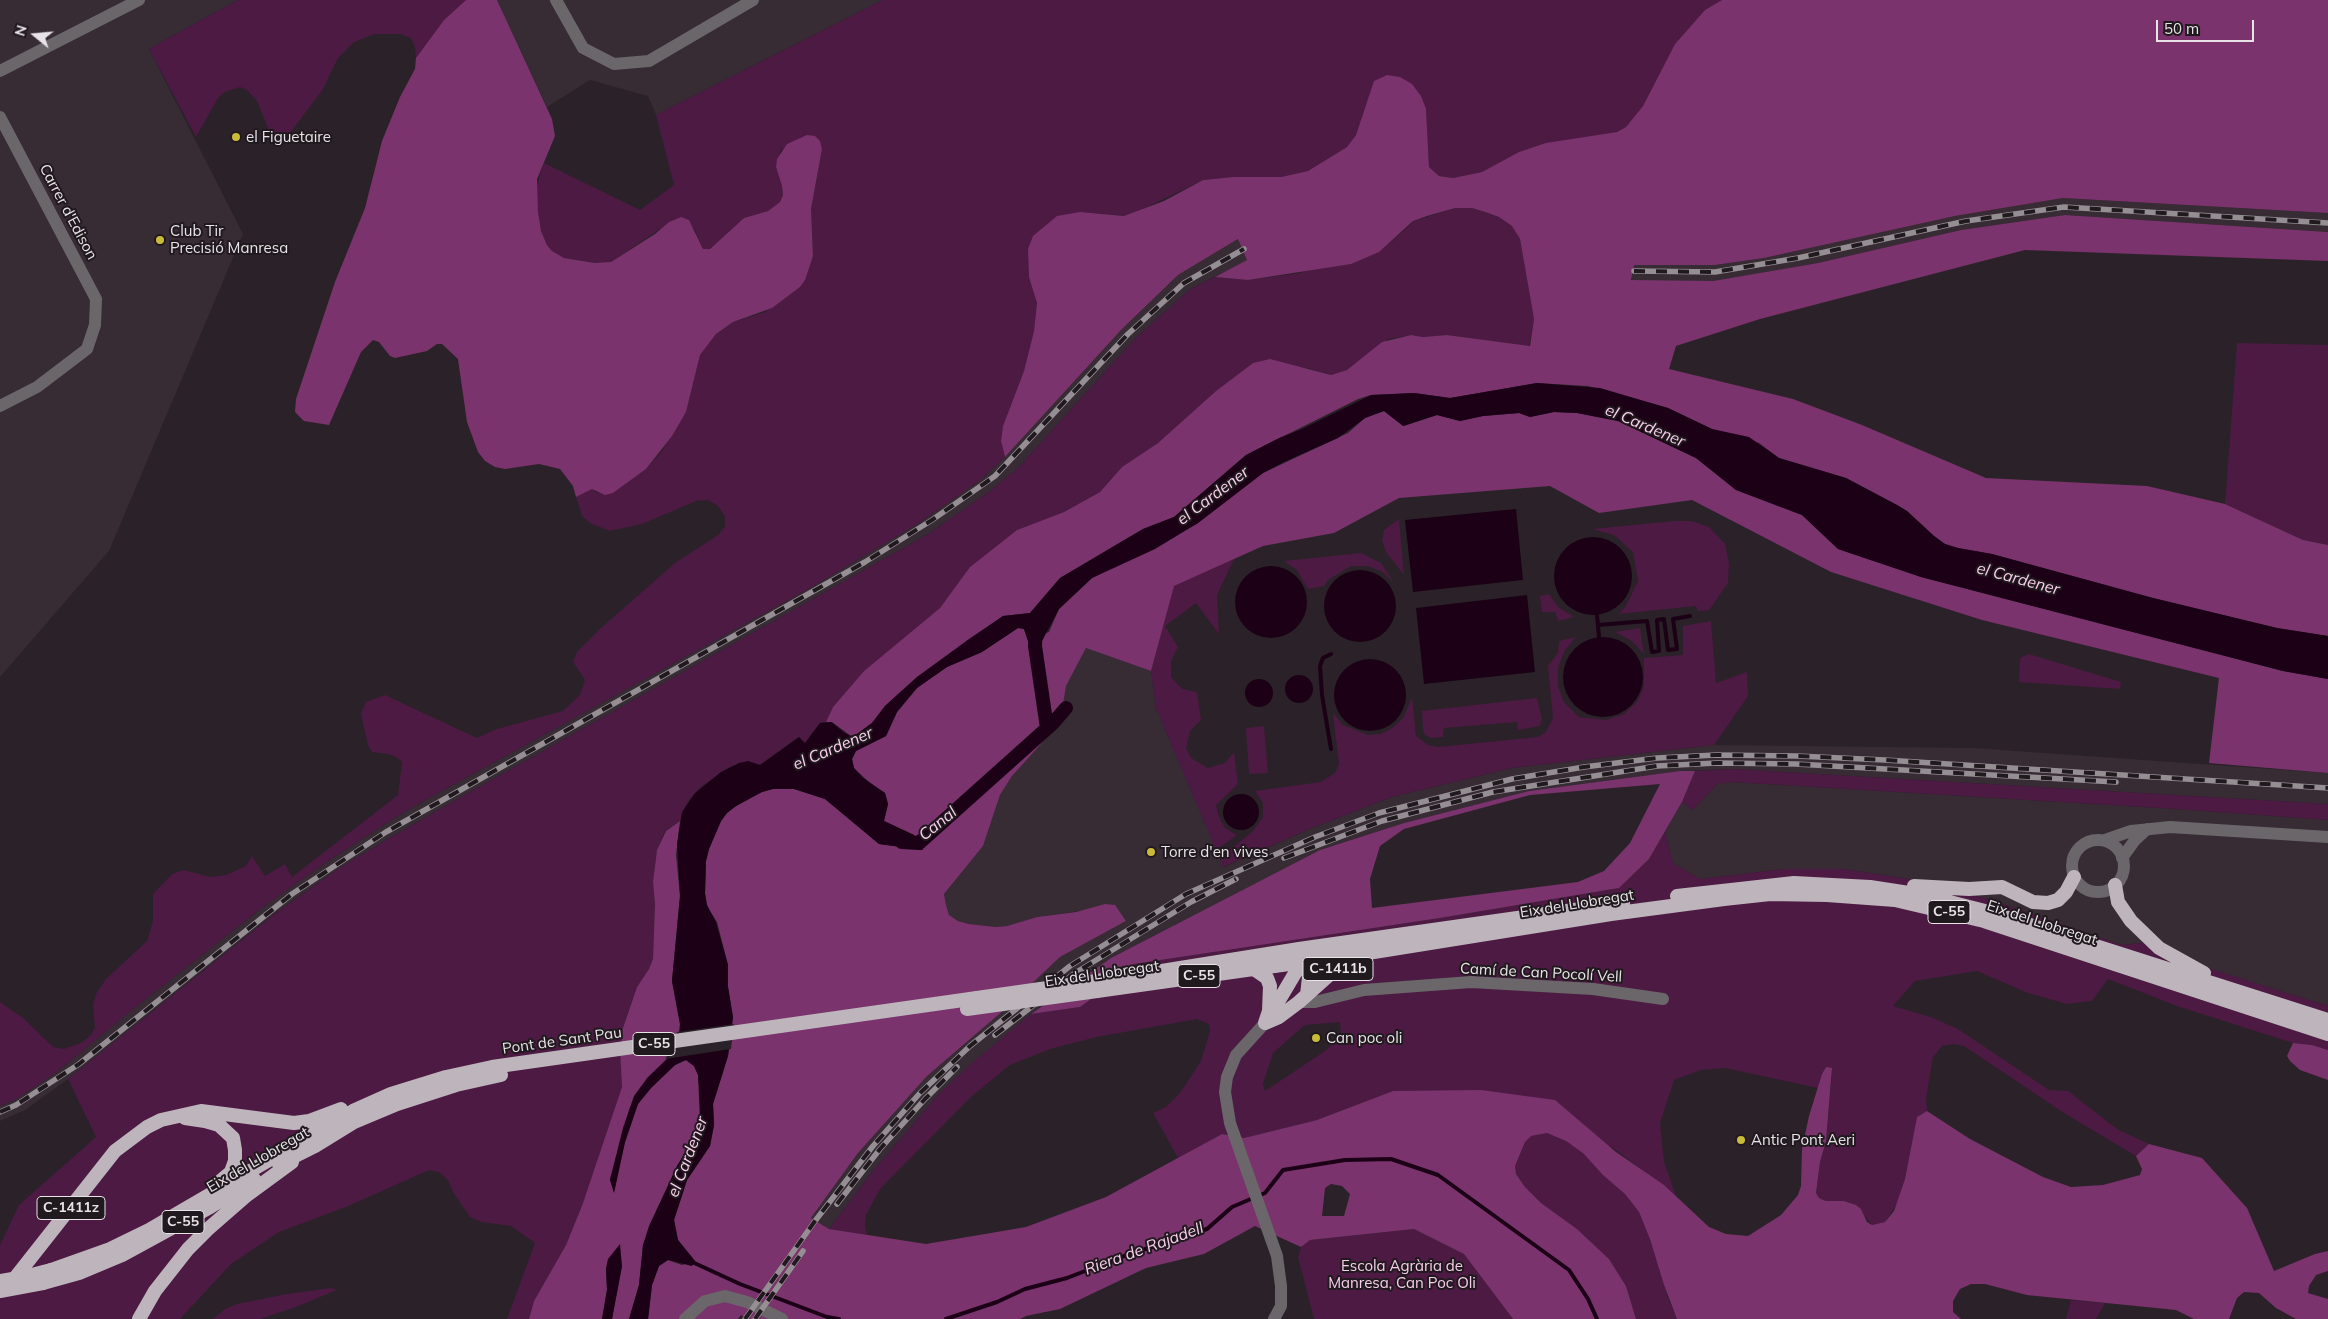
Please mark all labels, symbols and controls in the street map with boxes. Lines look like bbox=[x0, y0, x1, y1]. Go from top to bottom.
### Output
north arrow bbox=[10, 10, 60, 60]
scale bar bbox=[2158, 10, 2256, 42]
text: 50 m bbox=[2164, 19, 2199, 38]
text: N bbox=[11, 23, 31, 38]
place label: el Figuetaire bbox=[246, 128, 331, 146]
marker: el Figuetaire bbox=[230, 131, 242, 143]
street label: Carrer d'Edison bbox=[35, 161, 101, 263]
place label: Club Tir Precisió Manresa bbox=[170, 222, 288, 257]
marker: Club Tir Precisió Manresa bbox=[154, 234, 166, 246]
water label: el Cardener bbox=[1602, 401, 1688, 451]
water label: el Cardener bbox=[1173, 463, 1253, 529]
water label: el Cardener bbox=[1975, 559, 2061, 599]
water label: el Cardener bbox=[790, 724, 876, 774]
water label: Canal bbox=[915, 803, 961, 845]
place label: Torre d'en vives bbox=[1161, 843, 1269, 861]
marker: Torre d'en vives bbox=[1145, 846, 1157, 858]
street label: Eix del Llobregat bbox=[1519, 886, 1635, 922]
street label: Eix del Llobregat bbox=[1984, 897, 2100, 949]
road number: C-55 bbox=[1928, 900, 1970, 924]
street label: Eix del Llobregat bbox=[1044, 957, 1160, 991]
road number: C-1411b bbox=[1303, 958, 1373, 981]
street label: Camí de Can Pocolí Vell bbox=[1460, 960, 1622, 986]
road number: C-55 bbox=[1178, 964, 1220, 988]
street label: Pont de Sant Pau bbox=[501, 1024, 623, 1058]
place label: Can poc oli bbox=[1326, 1029, 1402, 1047]
road number: C-55 bbox=[633, 1032, 675, 1056]
marker: Can poc oli bbox=[1310, 1032, 1322, 1044]
water label: el Cardener bbox=[664, 1114, 712, 1200]
street label: Eix del Llobregat bbox=[204, 1123, 312, 1197]
place label: Antic Pont Aeri bbox=[1751, 1131, 1855, 1149]
marker: Antic Pont Aeri bbox=[1735, 1134, 1747, 1146]
road number: C-1411z bbox=[37, 1196, 105, 1220]
road number: C-55 bbox=[162, 1210, 204, 1234]
water label: Riera de Rajadell bbox=[1082, 1219, 1206, 1279]
park label: Escola Agrària de Manresa, Can Poc Oli bbox=[1328, 1257, 1476, 1292]

